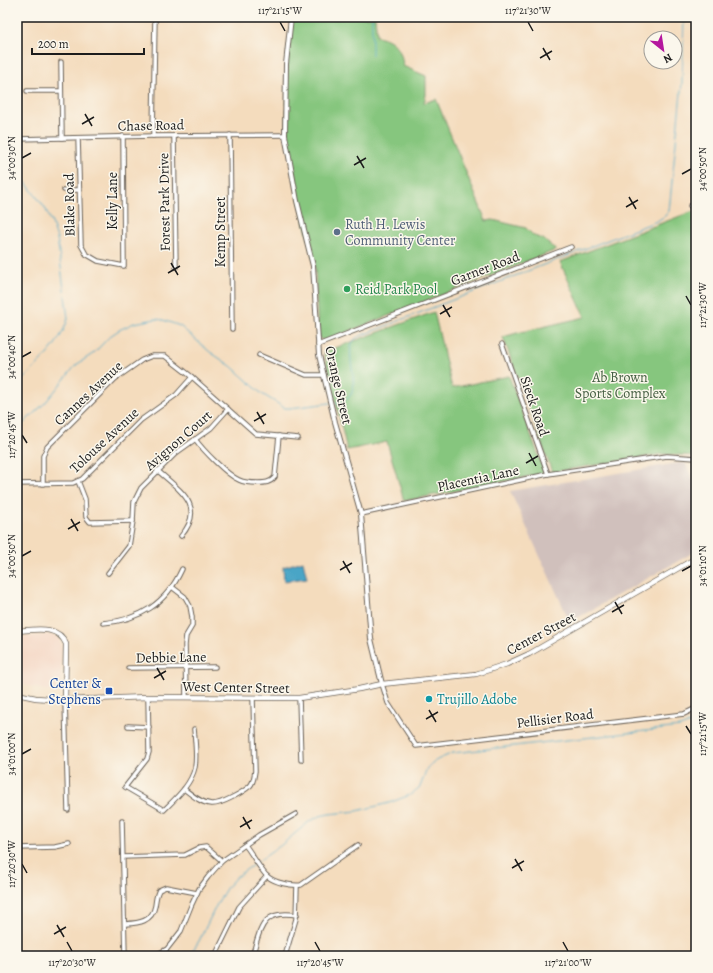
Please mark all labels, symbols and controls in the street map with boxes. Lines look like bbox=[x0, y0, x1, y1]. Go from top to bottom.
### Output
text: 117°21'15"W bbox=[258, 4, 303, 17]
text: 117°21'30"W bbox=[505, 4, 552, 17]
scale bar bbox=[32, 30, 144, 56]
north arrow bbox=[643, 30, 683, 70]
text: 200 m bbox=[38, 36, 69, 52]
text: N bbox=[661, 50, 675, 67]
street label: Chase Road bbox=[118, 115, 185, 136]
text: 34°00'30"N bbox=[5, 136, 18, 180]
text: 34°00'50"N bbox=[696, 147, 709, 191]
street label: Forest Park Drive bbox=[154, 153, 175, 251]
street label: Kelly Lane bbox=[103, 172, 122, 230]
street label: Blake Road bbox=[59, 173, 80, 237]
street label: Kemp Street bbox=[211, 196, 230, 267]
place label: Ruth H. Lewis Community Center bbox=[345, 215, 456, 250]
marker: Ruth H. Lewis Community Center bbox=[332, 227, 342, 237]
street label: Garner Road bbox=[448, 246, 523, 290]
place label: Reid Park Pool bbox=[355, 280, 438, 299]
text: 117°21'30"W bbox=[696, 281, 709, 328]
marker: Reid Park Pool bbox=[342, 284, 352, 294]
text: 34°00'40"N bbox=[5, 335, 18, 379]
street label: Orange Street bbox=[320, 344, 357, 426]
street label: Cannes Avenue bbox=[50, 357, 127, 430]
park label: Ab Brown Sports Complex bbox=[575, 368, 666, 403]
street label: Sieck Road bbox=[515, 374, 554, 439]
street label: Tolouse Avenue bbox=[66, 403, 143, 477]
street label: Avignon Court bbox=[140, 406, 216, 475]
text: 117°20'45"W bbox=[5, 411, 18, 459]
street label: Placentia Lane bbox=[436, 461, 521, 496]
text: 34°00'50"N bbox=[5, 534, 18, 578]
text: 34°01'10"N bbox=[696, 545, 709, 587]
street label: Center Street bbox=[503, 607, 580, 660]
street label: Debbie Lane bbox=[135, 647, 207, 668]
place label: Center & Stephens bbox=[48, 674, 101, 709]
street label: West Center Street bbox=[181, 677, 290, 698]
marker: Center & Stephens bbox=[104, 686, 114, 696]
place label: Trujillo Adobe bbox=[437, 690, 517, 709]
marker: Trujillo Adobe bbox=[424, 694, 434, 704]
street label: Pellisier Road bbox=[516, 704, 595, 733]
text: 117°21'15"W bbox=[696, 711, 709, 756]
text: 34°01'00"N bbox=[5, 732, 18, 776]
text: 117°20'30"W bbox=[5, 839, 18, 888]
text: 117°20'30"W bbox=[48, 956, 97, 969]
text: 117°20'45"W bbox=[296, 956, 344, 969]
text: 117°21'00"W bbox=[545, 956, 592, 969]

